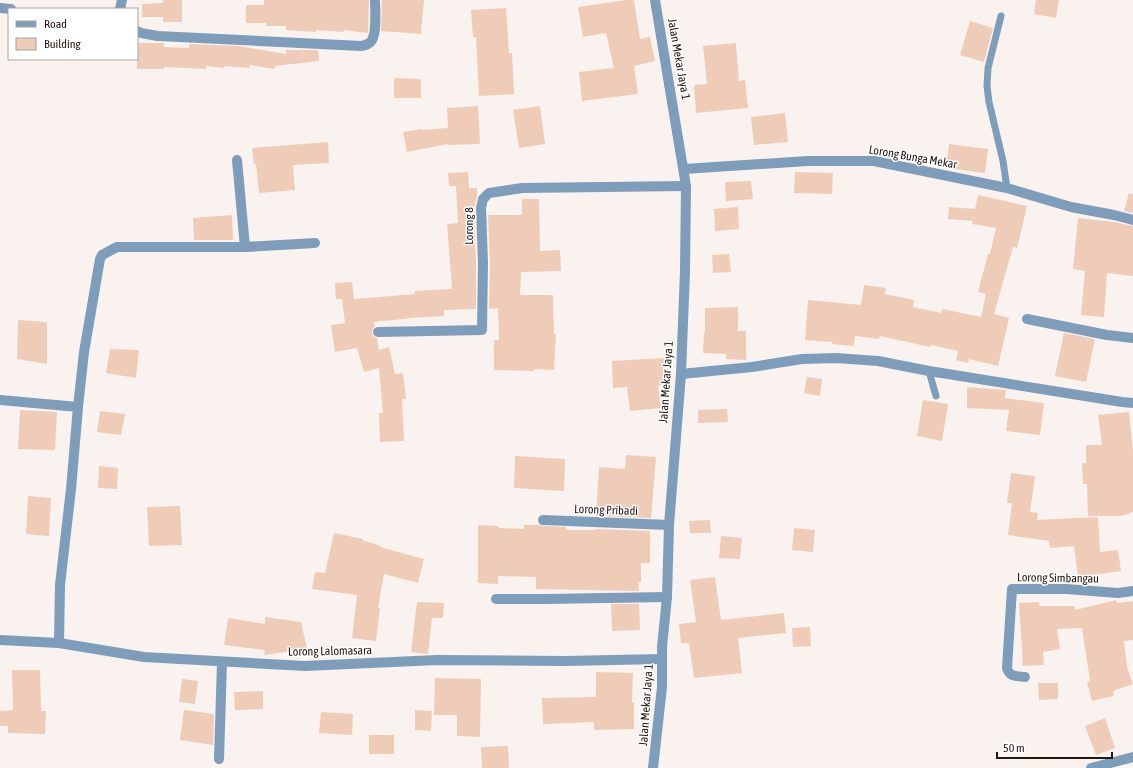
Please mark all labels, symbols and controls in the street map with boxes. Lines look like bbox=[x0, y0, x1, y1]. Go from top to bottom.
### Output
legend bbox=[8, 8, 138, 60]
text: Road bbox=[44, 17, 67, 31]
street label: Jalan Mekar Jaya 1 bbox=[665, 17, 693, 101]
text: Building bbox=[44, 37, 82, 51]
street label: Lorong Bunga Mekar bbox=[868, 142, 959, 172]
street label: Lorong 8 bbox=[462, 207, 476, 245]
street label: Jalan Mekar Jaya 1 bbox=[656, 340, 676, 424]
street label: Lorong Pribadi bbox=[574, 502, 638, 518]
street label: Lorong Simbangau bbox=[1017, 570, 1099, 586]
street label: Lorong Lalomasara bbox=[288, 643, 372, 659]
street label: Jalan Mekar Jaya 1 bbox=[636, 663, 656, 747]
scale bar bbox=[997, 734, 1112, 760]
text: 50 m bbox=[1003, 741, 1025, 755]

